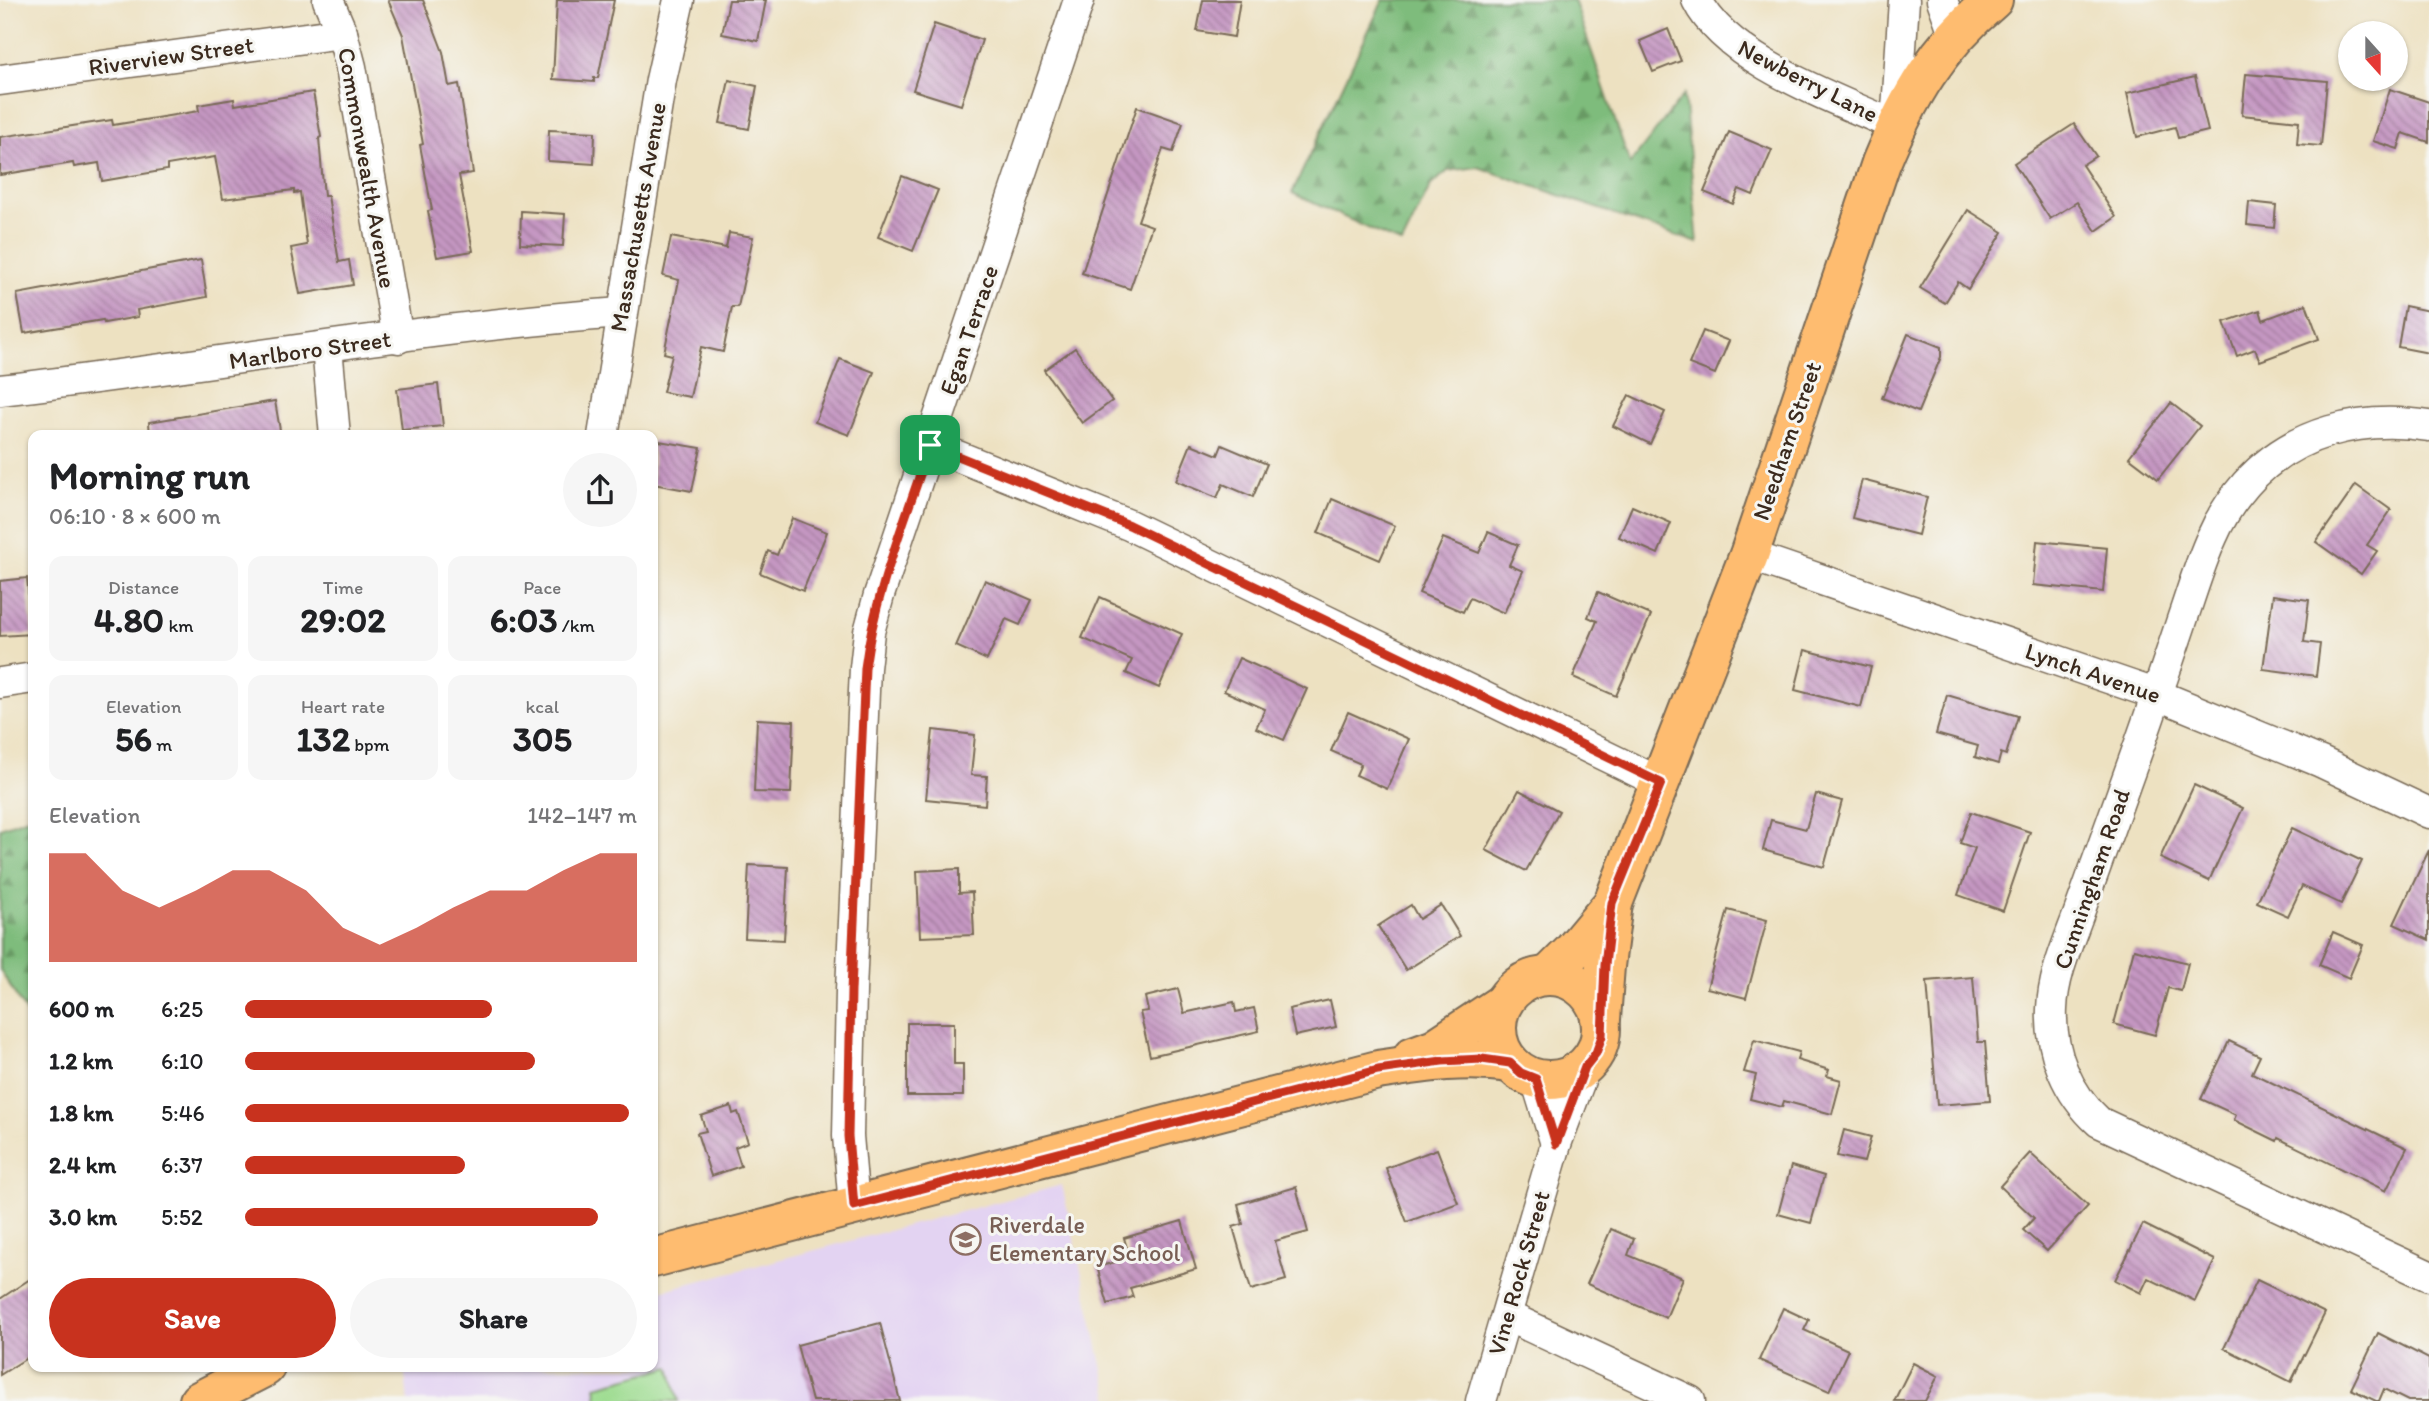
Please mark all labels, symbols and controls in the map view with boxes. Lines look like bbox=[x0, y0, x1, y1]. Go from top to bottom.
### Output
north arrow bbox=[2338, 21, 2408, 91]
map controls bbox=[2338, 21, 2408, 91]
street label: Riverview Street bbox=[86, 30, 255, 81]
street label: Newberry Lane bbox=[1733, 33, 1883, 128]
street label: Commonwealth Avenue bbox=[332, 45, 403, 290]
street label: Massachusetts Avenue bbox=[603, 100, 672, 334]
street label: Egan Terrace bbox=[933, 261, 1004, 398]
street label: Marlboro Street bbox=[227, 324, 393, 375]
street label: Needham Street bbox=[1746, 358, 1827, 524]
pin bbox=[900, 415, 960, 475]
icon: arrive bbox=[911, 426, 949, 464]
text: Morning run bbox=[49, 453, 250, 499]
button: share bbox=[563, 453, 637, 527]
text: 06:10 · 8 × 600 m bbox=[49, 502, 221, 530]
text: Distance bbox=[108, 576, 179, 599]
text: Time bbox=[323, 576, 363, 599]
text: Pace bbox=[523, 576, 561, 599]
text: 4.80 bbox=[94, 599, 164, 641]
text: 29:02 bbox=[300, 599, 386, 641]
text: 6:03 bbox=[490, 599, 557, 641]
text: km bbox=[164, 614, 194, 637]
text: /km bbox=[557, 614, 595, 637]
street label: Lynch Avenue bbox=[2022, 636, 2165, 709]
text: Elevation bbox=[106, 695, 181, 718]
text: Heart rate bbox=[301, 695, 385, 718]
text: kcal bbox=[525, 695, 559, 718]
text: 56 bbox=[115, 718, 152, 760]
text: 132 bbox=[296, 718, 350, 760]
text: 305 bbox=[513, 718, 572, 760]
text: m bbox=[152, 733, 172, 756]
text: bpm bbox=[350, 733, 390, 756]
street label: Cunningham Road bbox=[2047, 785, 2136, 973]
text: Elevation bbox=[49, 801, 140, 829]
text: 142–147 m bbox=[527, 801, 637, 829]
text: 600 m bbox=[49, 995, 114, 1023]
text: 6:25 bbox=[161, 995, 203, 1023]
text: 1.2 km bbox=[49, 1047, 113, 1075]
text: 6:10 bbox=[161, 1047, 204, 1075]
text: 1.8 km bbox=[49, 1099, 114, 1127]
text: 5:46 bbox=[161, 1099, 205, 1127]
text: 2.4 km bbox=[49, 1151, 116, 1179]
text: 6:37 bbox=[161, 1151, 203, 1179]
street label: Vine Rock Street bbox=[1481, 1187, 1556, 1359]
text: 3.0 km bbox=[49, 1203, 117, 1231]
text: 5:52 bbox=[161, 1203, 203, 1231]
place label: Riverdale Elementary School bbox=[989, 1210, 1181, 1267]
school or university icon: Riverdale Elementary School bbox=[949, 1222, 983, 1256]
button: Save bbox=[49, 1278, 336, 1358]
button: Share bbox=[350, 1278, 637, 1358]

